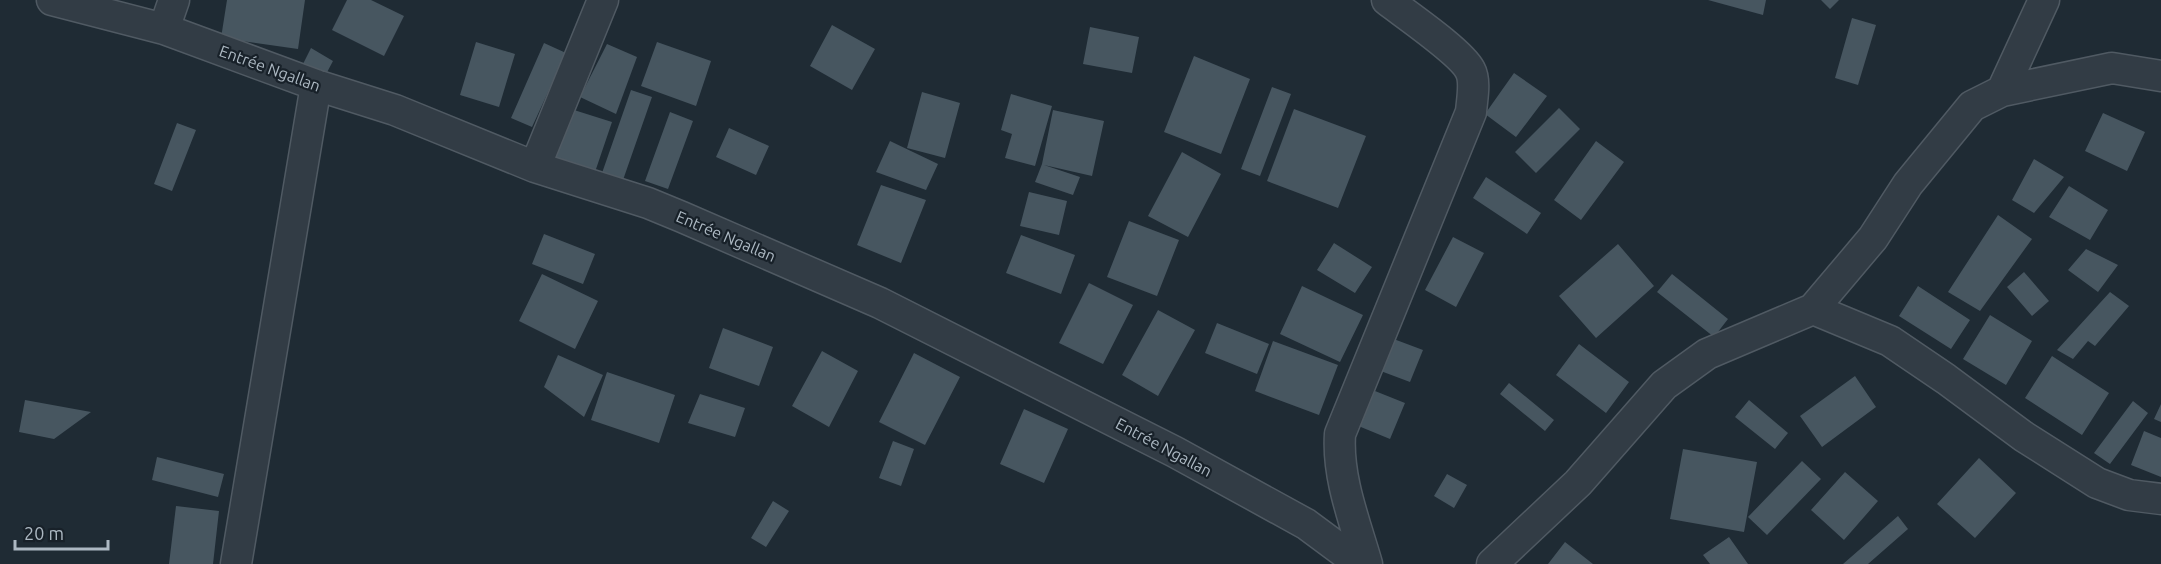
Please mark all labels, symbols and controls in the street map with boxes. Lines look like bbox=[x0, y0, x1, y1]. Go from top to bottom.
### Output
street label: Entrée Ngallan bbox=[217, 41, 323, 95]
street label: Entrée Ngallan bbox=[674, 207, 778, 265]
street label: Entrée Ngallan bbox=[1113, 414, 1215, 480]
scale bar bbox=[15, 513, 108, 551]
text: 20 m bbox=[24, 523, 64, 543]

